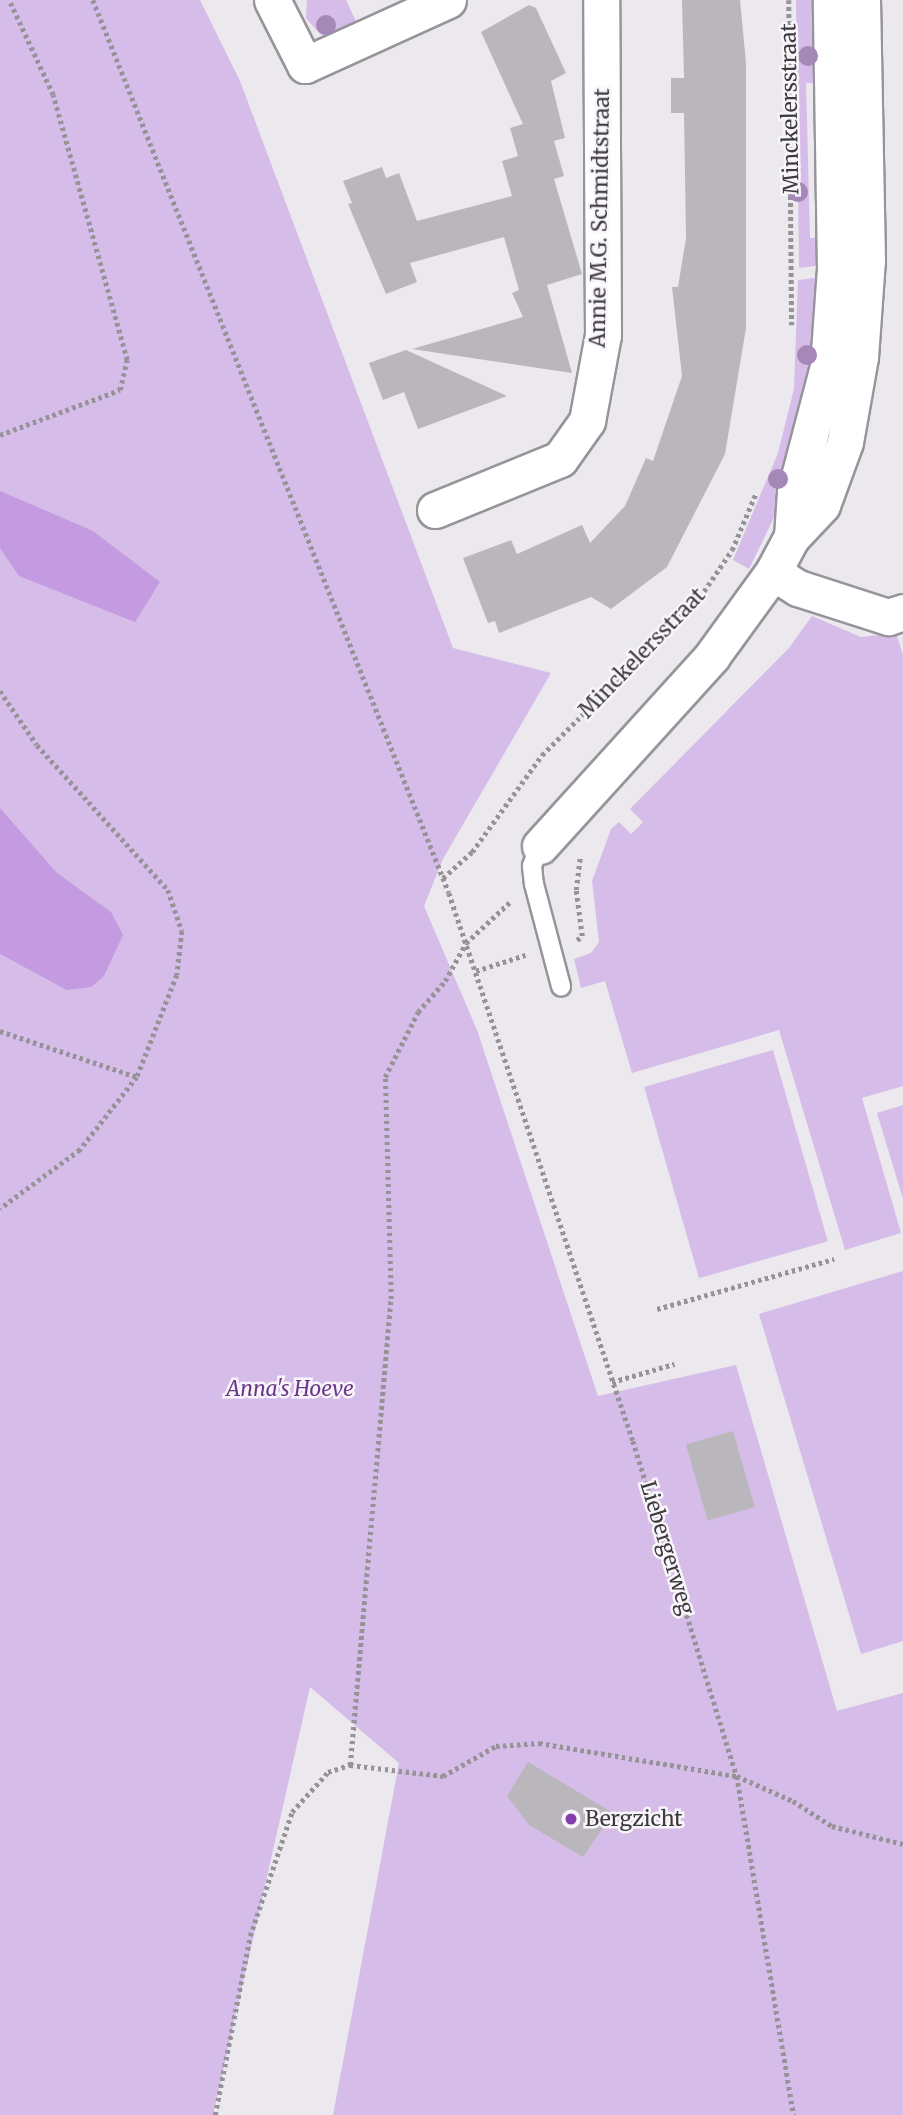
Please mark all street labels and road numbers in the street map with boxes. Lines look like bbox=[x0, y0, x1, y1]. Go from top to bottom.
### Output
street label: Minckelersstraat bbox=[776, 23, 804, 195]
street label: Annie M.G. Schmidtstraat bbox=[585, 88, 615, 348]
street label: Minckelersstraat bbox=[574, 583, 710, 723]
street label: Liebergerweg bbox=[635, 1478, 699, 1618]

